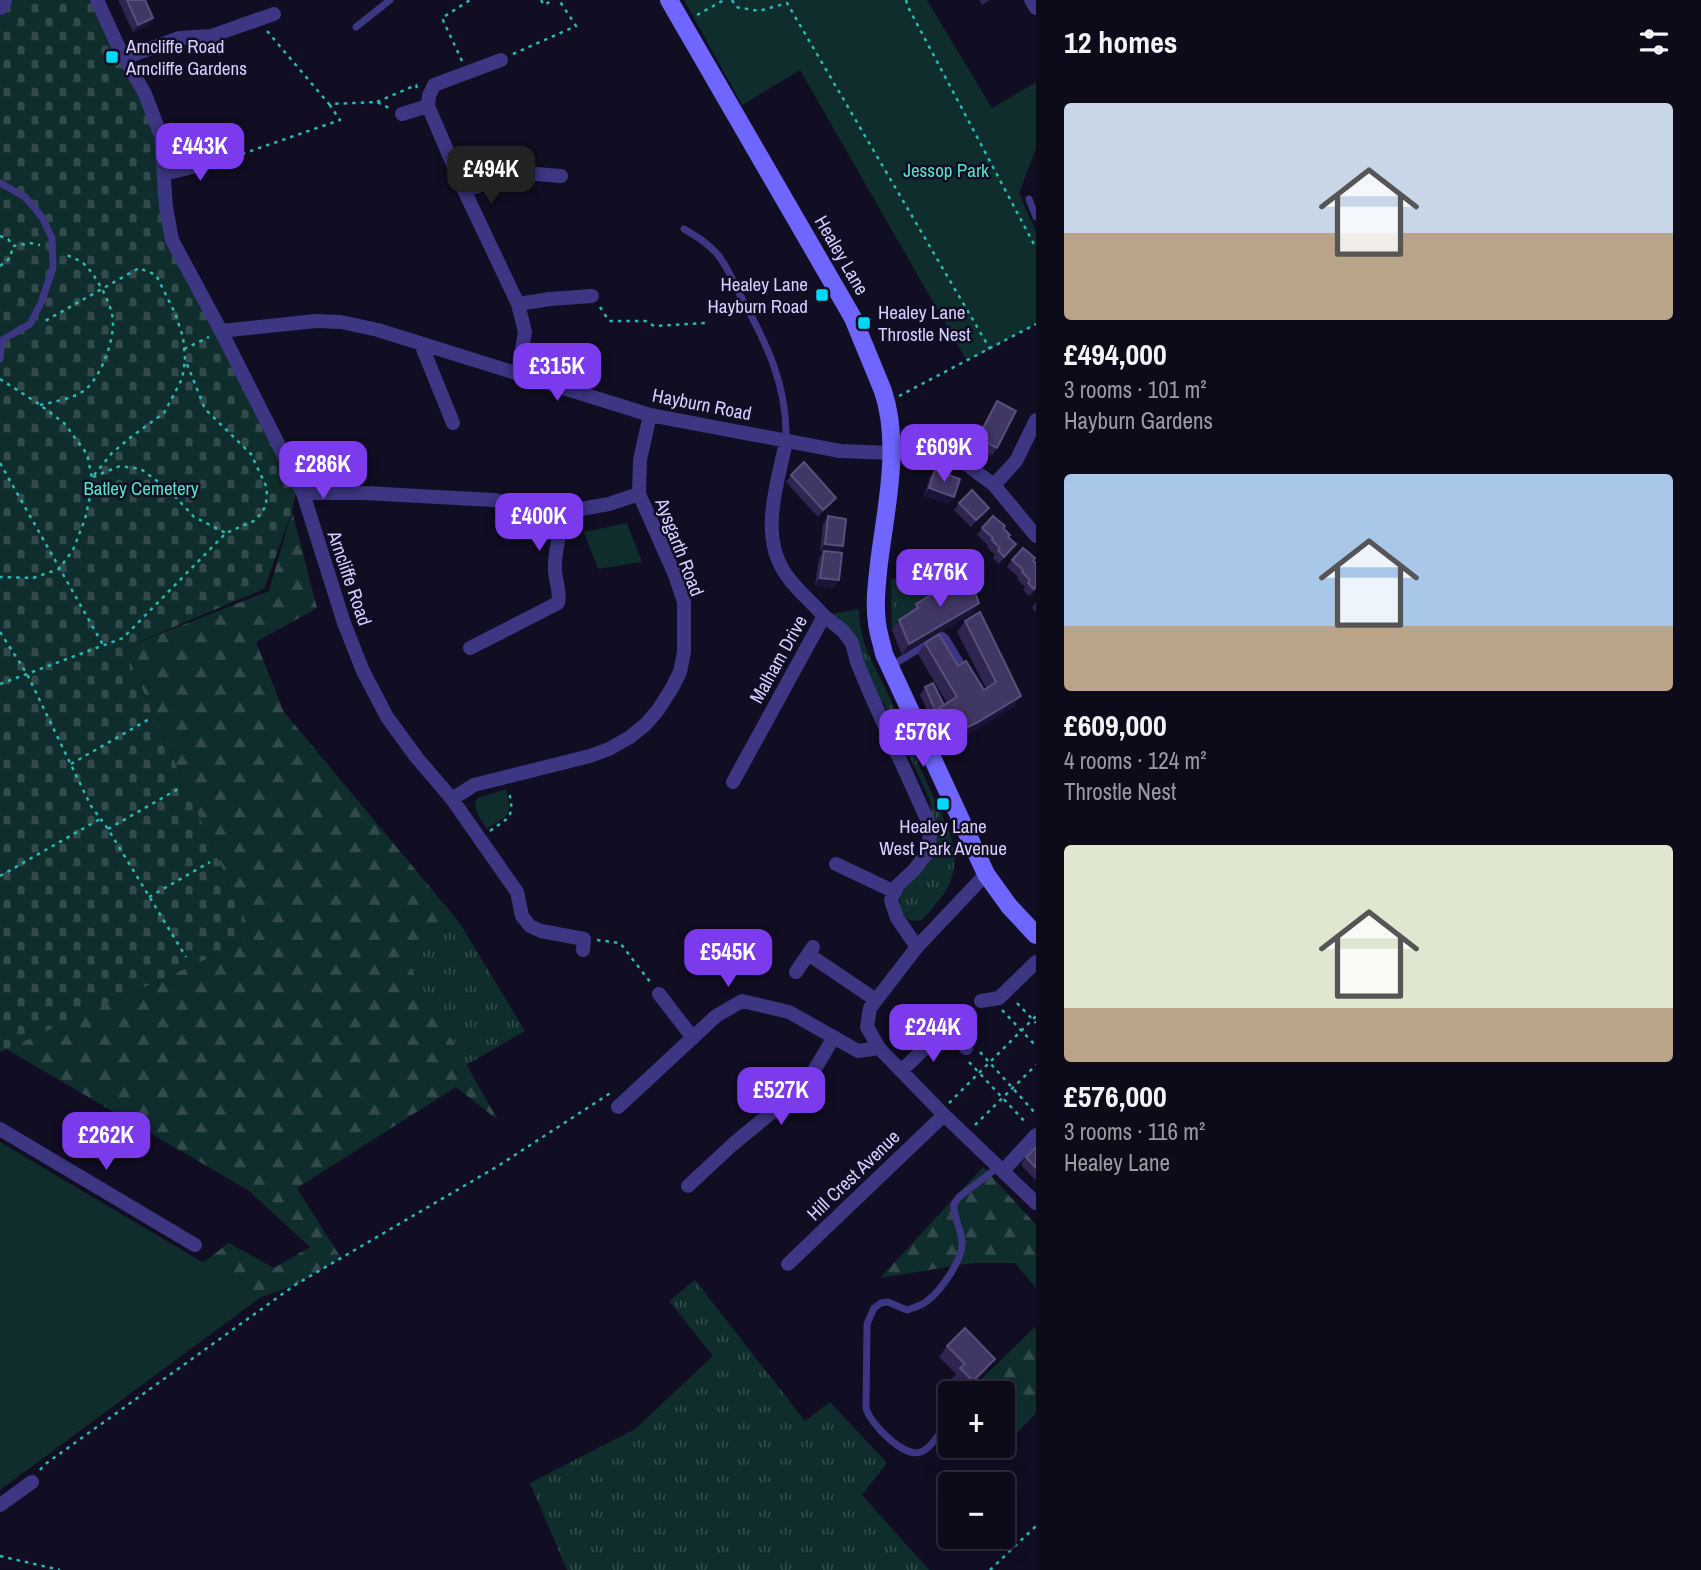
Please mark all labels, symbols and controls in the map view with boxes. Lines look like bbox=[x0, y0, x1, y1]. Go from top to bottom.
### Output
text: 12 homes bbox=[1064, 22, 1178, 62]
icon: filters bbox=[1635, 23, 1673, 61]
place label: Arncliffe Road Arncliffe Gardens bbox=[125, 33, 247, 81]
marker: Arncliffe Road Arncliffe Gardens bbox=[104, 49, 120, 65]
pin: £443K bbox=[151, 124, 249, 183]
text: £443K bbox=[172, 130, 228, 161]
pin: £494K bbox=[442, 146, 540, 206]
icon: home bbox=[1306, 149, 1432, 275]
text: £494K bbox=[463, 153, 519, 184]
park label: Jessop Park bbox=[903, 157, 989, 183]
street label: Healey Lane bbox=[809, 211, 875, 299]
place label: Healey Lane Hayburn Road bbox=[708, 271, 808, 319]
marker: Healey Lane Hayburn Road bbox=[814, 287, 830, 303]
place label: Healey Lane Throstle Nest bbox=[878, 299, 971, 347]
marker: Healey Lane Throstle Nest bbox=[856, 315, 872, 331]
text: £494,000 bbox=[1064, 334, 1167, 374]
pin: £315K bbox=[508, 344, 606, 403]
text: £315K bbox=[529, 350, 585, 381]
text: 3 rooms · 101 m² bbox=[1064, 374, 1207, 405]
street label: Hayburn Road bbox=[650, 382, 754, 426]
text: Hayburn Gardens bbox=[1064, 405, 1213, 436]
pin: £609K bbox=[895, 424, 993, 484]
text: £609K bbox=[916, 431, 972, 462]
pin: £286K bbox=[274, 442, 372, 501]
text: £286K bbox=[295, 448, 351, 479]
park label: Batley Cemetery bbox=[83, 475, 199, 501]
street label: Aysgarth Road bbox=[649, 493, 711, 600]
pin: £400K bbox=[490, 494, 588, 553]
text: £400K bbox=[511, 500, 567, 531]
icon: home bbox=[1306, 520, 1432, 646]
street label: Arncliffe Road bbox=[321, 526, 378, 629]
pin: £476K bbox=[891, 550, 989, 609]
text: £476K bbox=[912, 556, 968, 587]
street label: Malham Drive bbox=[743, 610, 813, 708]
text: £609,000 bbox=[1064, 705, 1167, 745]
pin: £576K bbox=[874, 710, 972, 769]
text: £576K bbox=[895, 716, 951, 747]
text: 4 rooms · 124 m² bbox=[1064, 745, 1207, 776]
text: Throstle Nest bbox=[1064, 776, 1176, 807]
marker: Healey Lane West Park Avenue bbox=[935, 796, 951, 812]
place label: Healey Lane West Park Avenue bbox=[879, 813, 1007, 861]
icon: home bbox=[1306, 891, 1432, 1017]
pin: £545K bbox=[679, 930, 777, 989]
text: £545K bbox=[700, 936, 756, 967]
pin: £244K bbox=[884, 1004, 982, 1064]
text: £244K bbox=[905, 1011, 961, 1042]
pin: £527K bbox=[732, 1068, 830, 1127]
text: £527K bbox=[753, 1074, 809, 1105]
text: £576,000 bbox=[1064, 1076, 1167, 1116]
pin: £262K bbox=[57, 1112, 155, 1172]
text: 3 rooms · 116 m² bbox=[1064, 1116, 1205, 1147]
text: £262K bbox=[78, 1119, 134, 1150]
street label: Hill Crest Avenue bbox=[801, 1124, 905, 1226]
text: Healey Lane bbox=[1064, 1147, 1170, 1178]
map controls bbox=[938, 1381, 1015, 1549]
button: + bbox=[938, 1381, 1015, 1458]
button: − bbox=[938, 1472, 1015, 1549]

